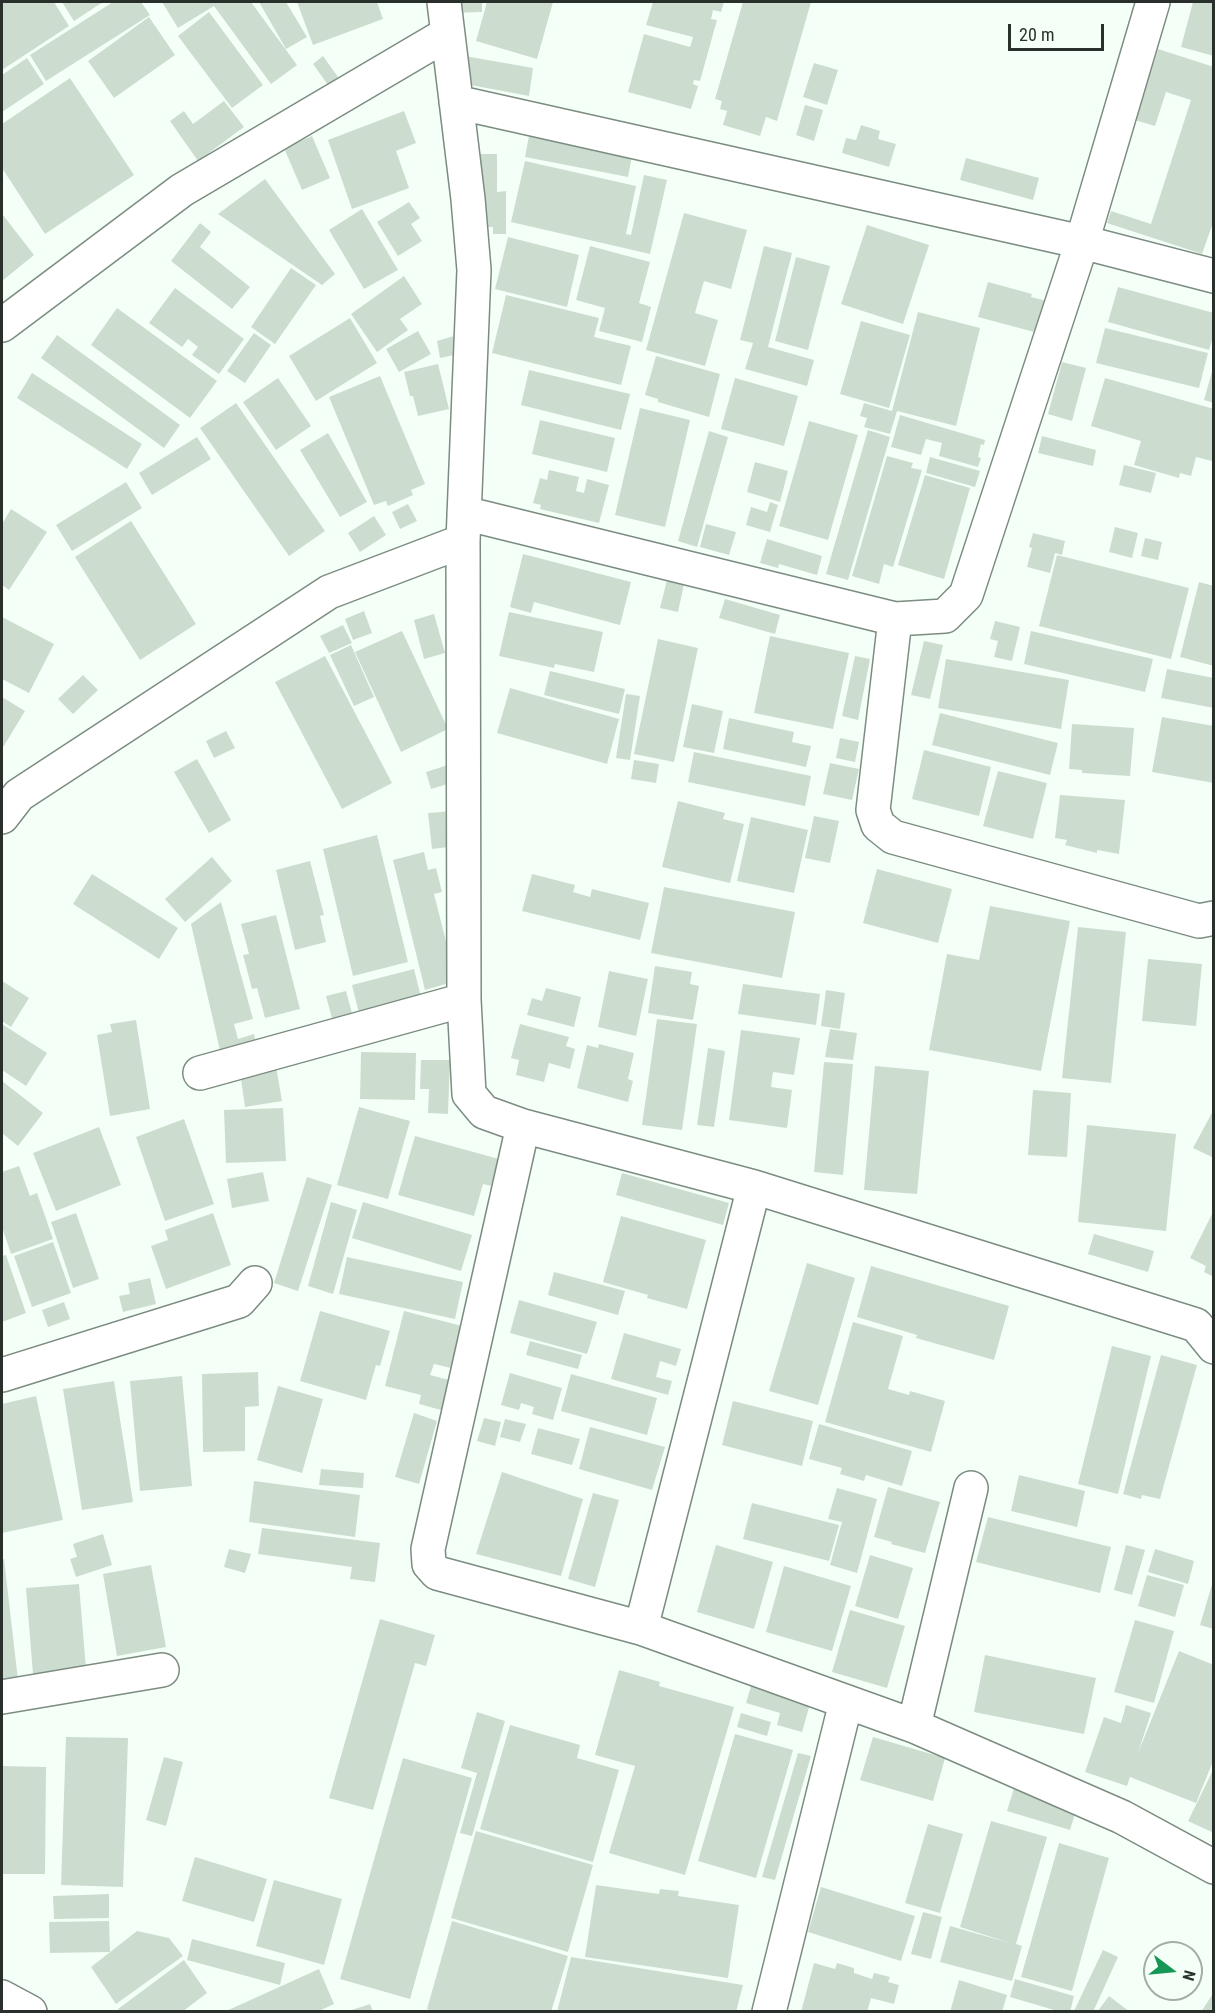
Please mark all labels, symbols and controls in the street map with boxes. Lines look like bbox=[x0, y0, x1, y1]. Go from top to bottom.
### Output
scale bar bbox=[1011, 12, 1107, 50]
text: 20 m bbox=[1019, 24, 1054, 45]
north arrow bbox=[1143, 1941, 1203, 2001]
text: N bbox=[1178, 1968, 1199, 1983]

